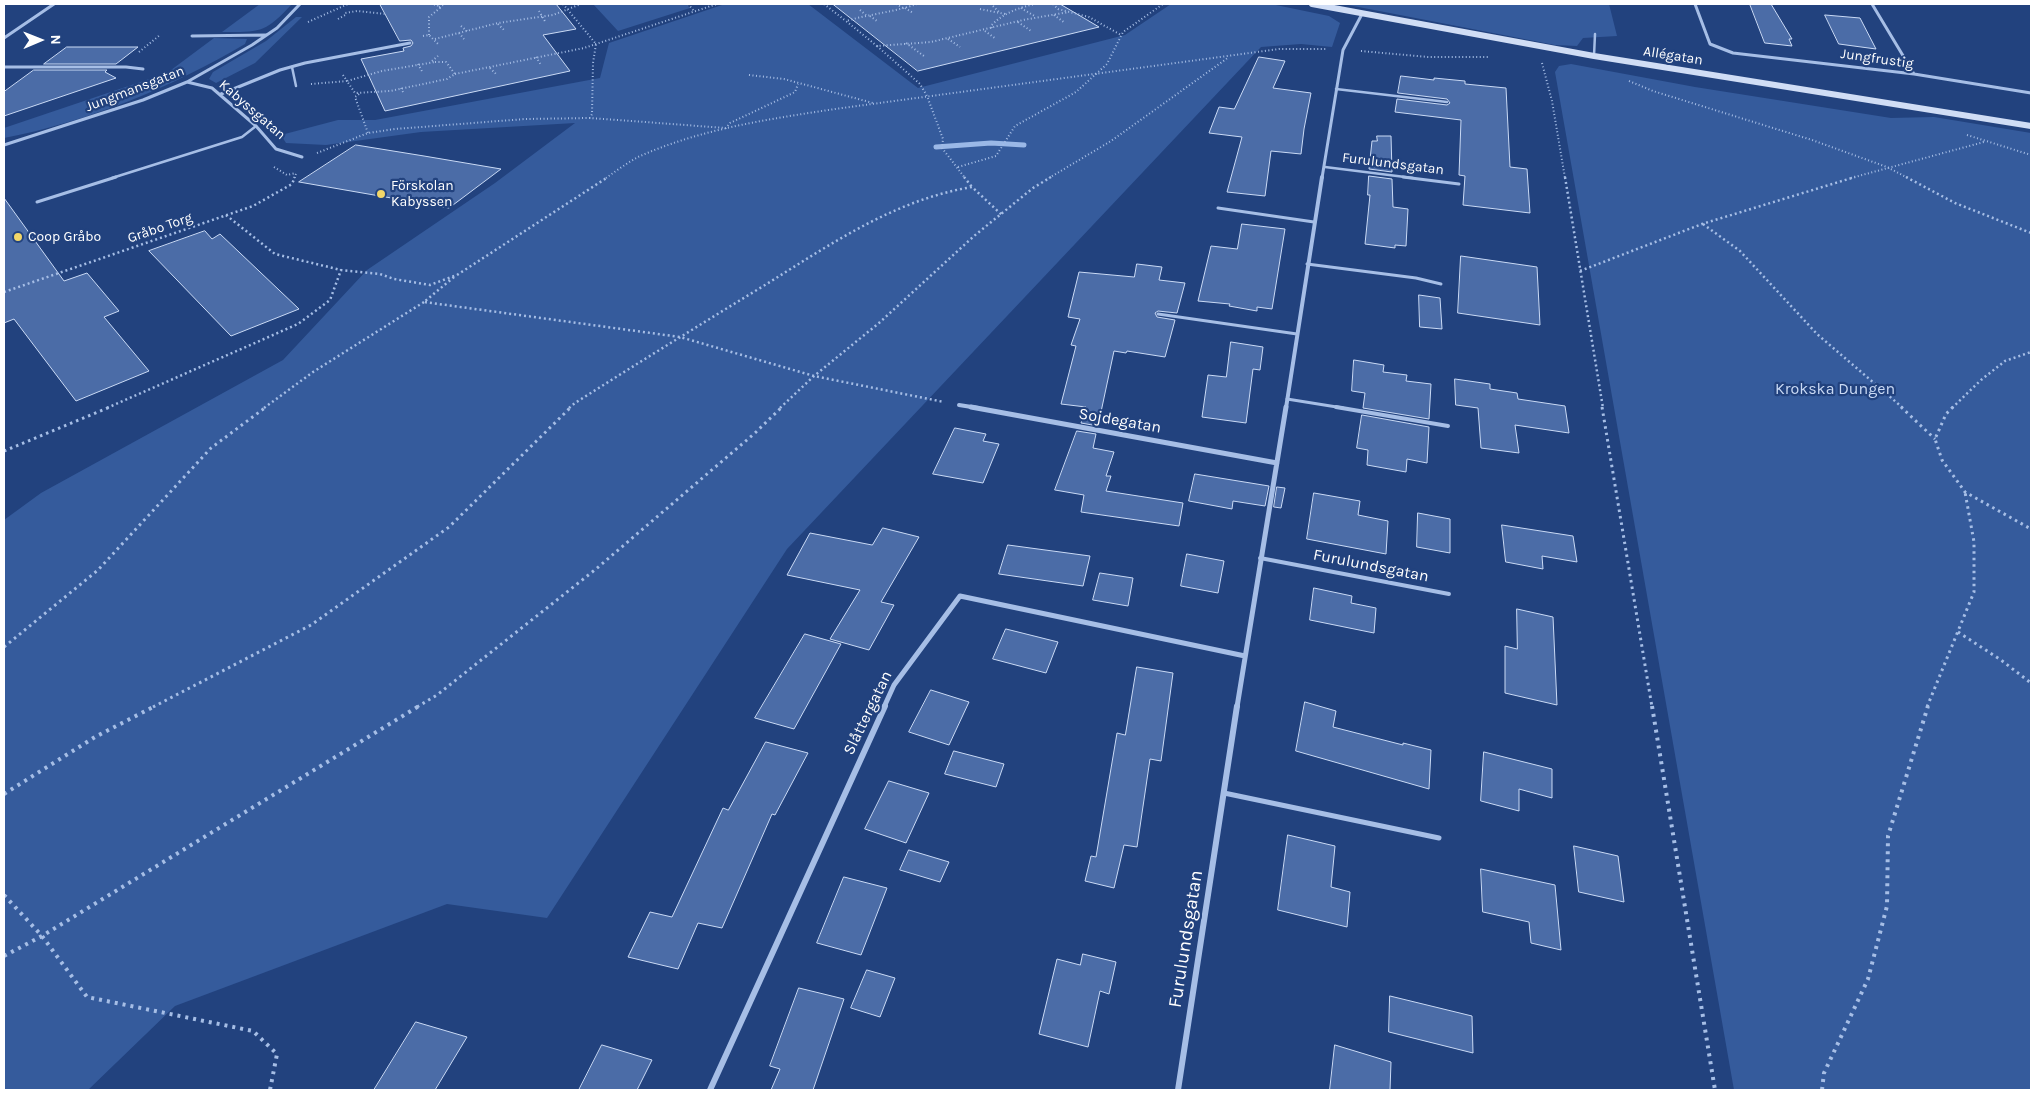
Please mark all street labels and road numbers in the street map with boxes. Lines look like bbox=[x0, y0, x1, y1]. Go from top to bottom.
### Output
street label: Allégatan bbox=[1642, 43, 1704, 69]
street label: Jungfrustig bbox=[1839, 46, 1915, 72]
street label: Jungmansgatan bbox=[83, 63, 187, 115]
street label: Kabyssgatan bbox=[215, 77, 289, 143]
street label: Furulundsgatan bbox=[1341, 149, 1445, 179]
street label: Gråbo Torg bbox=[125, 209, 195, 247]
street label: Sojdegatan bbox=[1077, 404, 1163, 438]
street label: Furulundsgatan bbox=[1312, 545, 1430, 587]
street label: Slåttergatan bbox=[839, 668, 897, 758]
street label: Furulundsgatan bbox=[1164, 868, 1208, 1010]

